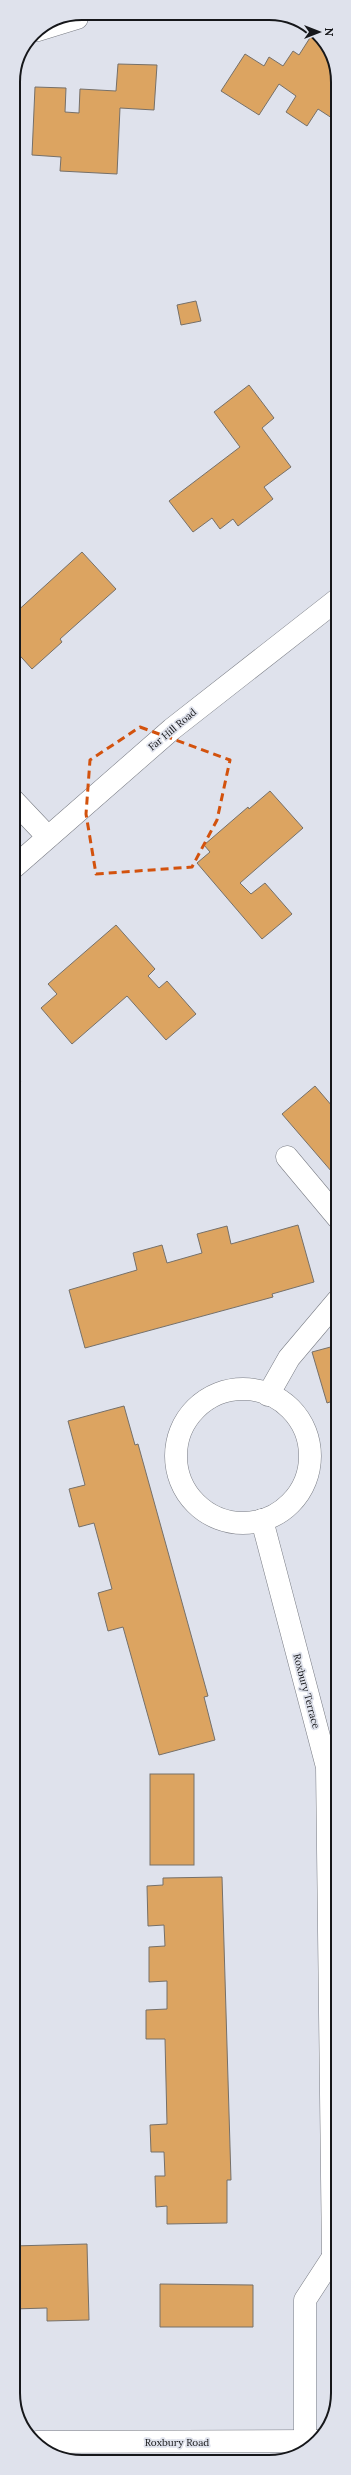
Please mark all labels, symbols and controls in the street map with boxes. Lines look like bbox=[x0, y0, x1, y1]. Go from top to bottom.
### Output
north arrow bbox=[299, 12, 339, 52]
text: N bbox=[322, 28, 336, 37]
street label: Far Hill Road bbox=[146, 705, 199, 753]
street label: Roxbury Terrace bbox=[290, 1652, 323, 1731]
street label: Roxbury Road bbox=[145, 2436, 209, 2449]

